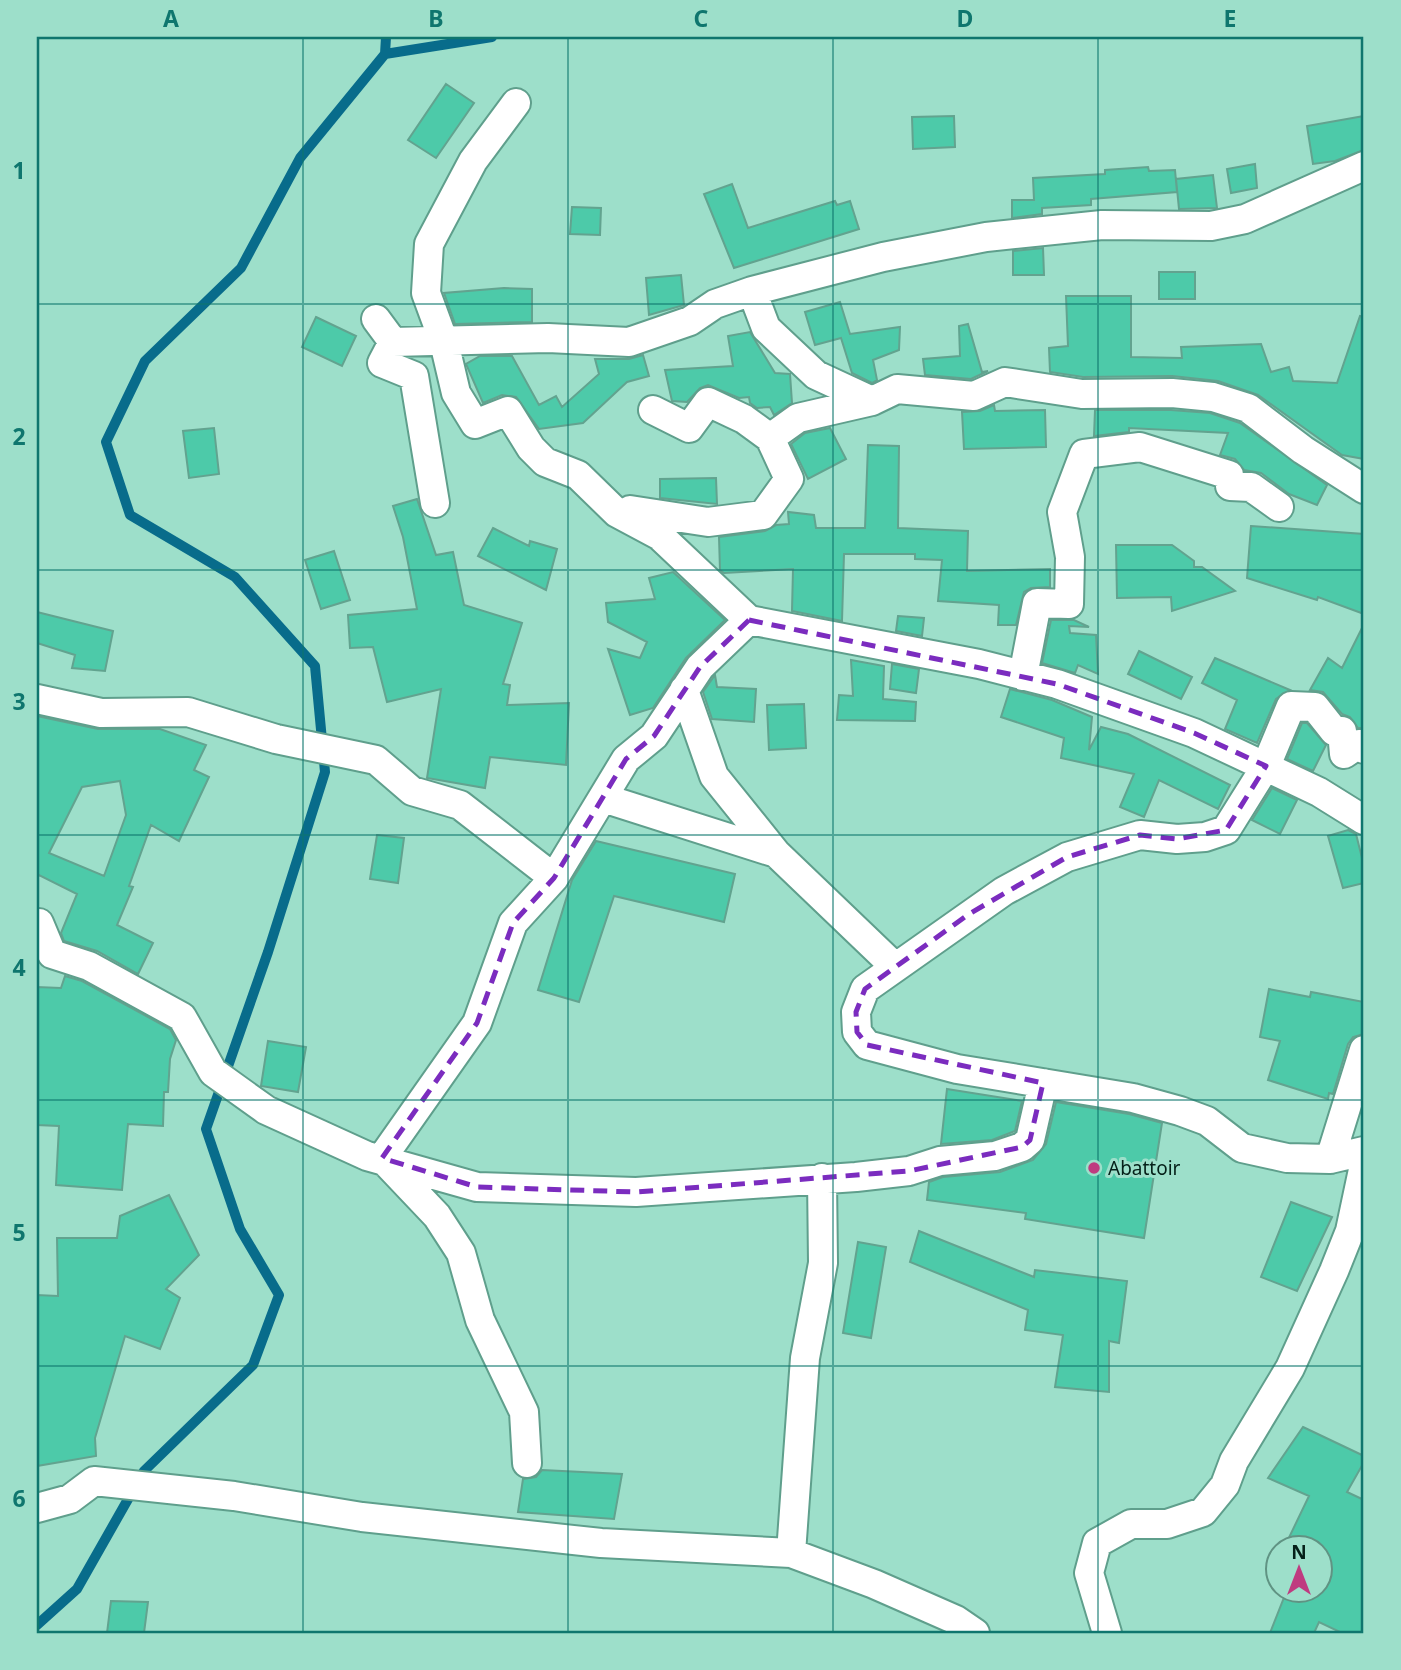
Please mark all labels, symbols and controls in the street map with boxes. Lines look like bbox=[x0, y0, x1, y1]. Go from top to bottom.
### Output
text: A bbox=[163, 2, 179, 34]
text: B bbox=[428, 2, 444, 34]
text: C bbox=[694, 2, 709, 34]
text: D bbox=[957, 2, 973, 34]
text: E bbox=[1224, 2, 1236, 34]
text: 1 bbox=[12, 154, 26, 186]
text: 2 bbox=[12, 420, 26, 452]
text: 3 bbox=[12, 685, 26, 717]
text: 4 bbox=[12, 951, 26, 983]
place label: Abattoir bbox=[1108, 1155, 1181, 1181]
marker: Abattoir bbox=[1086, 1160, 1102, 1176]
text: 5 bbox=[12, 1216, 26, 1248]
text: 6 bbox=[12, 1482, 26, 1514]
north arrow bbox=[1264, 1534, 1334, 1604]
text: N bbox=[1291, 1539, 1307, 1565]

